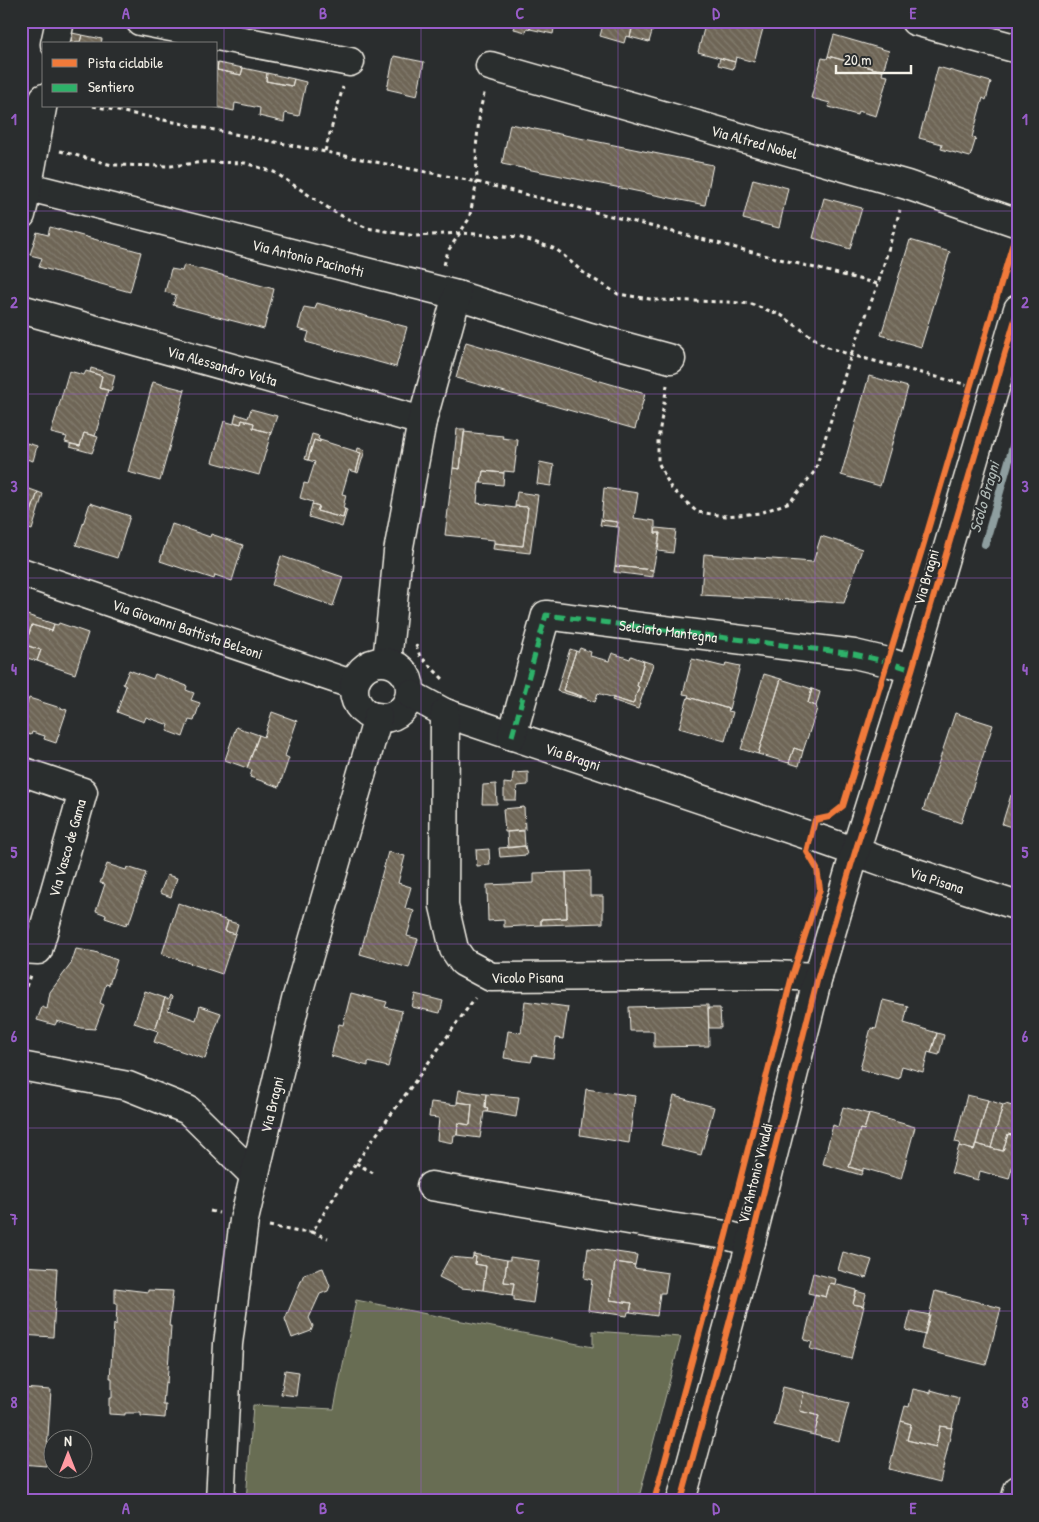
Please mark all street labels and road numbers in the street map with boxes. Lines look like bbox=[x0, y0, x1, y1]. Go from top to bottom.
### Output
street label: Via Alfred Nobel bbox=[709, 119, 800, 164]
street label: Via Antonio Pacinotti bbox=[250, 233, 367, 282]
street label: Via Alessandro Volta bbox=[165, 340, 280, 391]
street label: Via Bragni bbox=[908, 547, 944, 607]
street label: Via Giovanni Battista Belzoni bbox=[110, 593, 266, 664]
street label: Selciato Mantegna bbox=[618, 614, 719, 647]
street label: Via Bragni bbox=[543, 737, 604, 775]
street label: Via Vasco de Gama bbox=[43, 796, 91, 899]
street label: Via Pisana bbox=[907, 861, 967, 898]
street label: Vicolo Pisana bbox=[491, 966, 564, 987]
street label: Via Bragni bbox=[255, 1074, 288, 1135]
street label: Via Antonio Vivaldi bbox=[732, 1121, 778, 1225]

